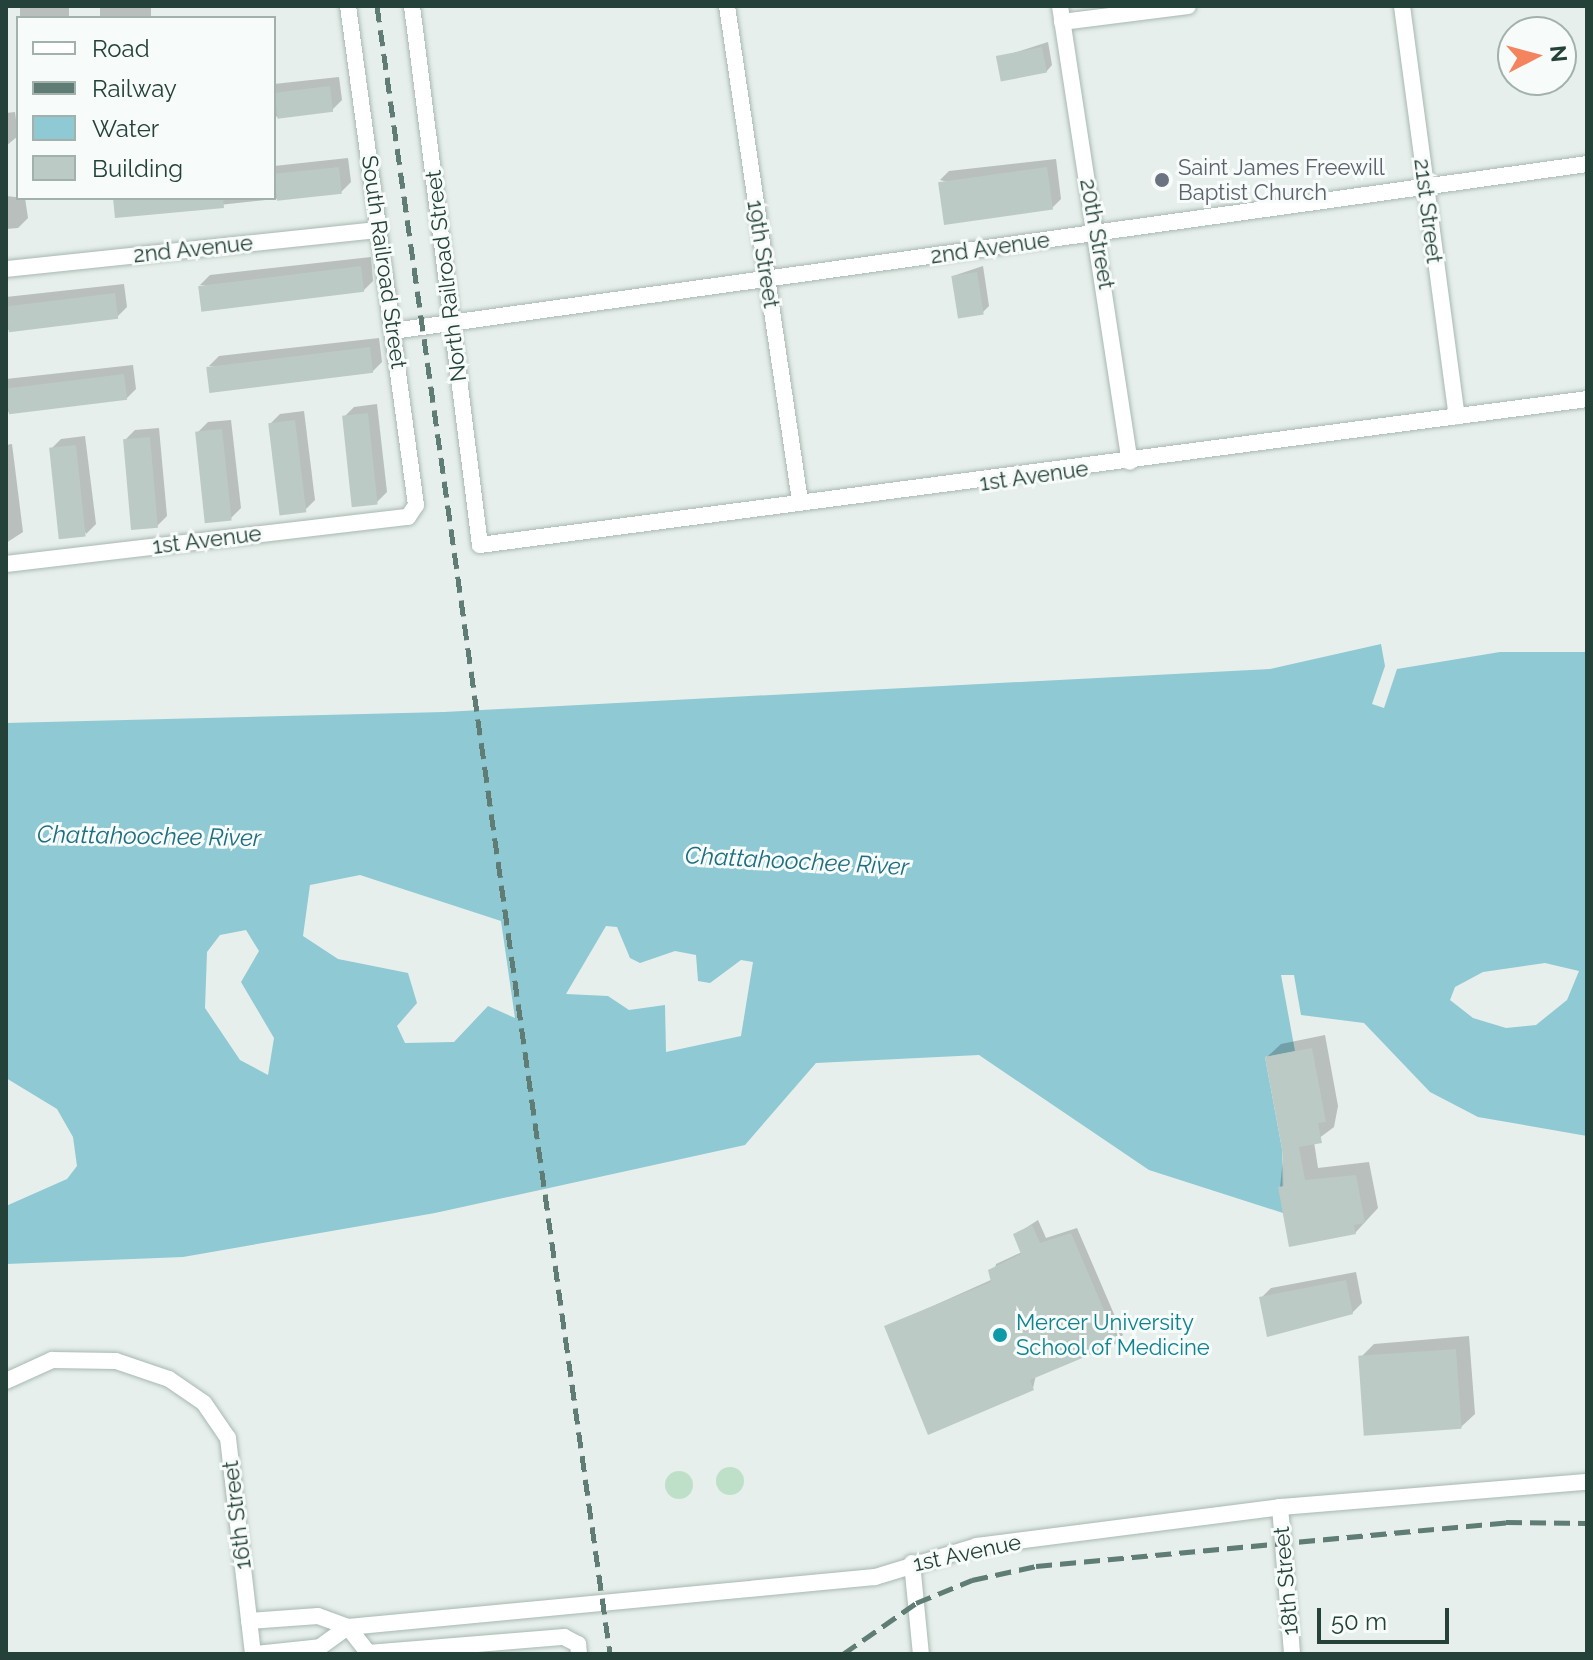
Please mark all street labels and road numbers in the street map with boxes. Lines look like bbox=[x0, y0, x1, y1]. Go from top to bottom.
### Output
street label: South Railroad Street bbox=[356, 154, 412, 370]
street label: 21st Street bbox=[1408, 157, 1448, 265]
street label: North Railroad Street bbox=[420, 169, 472, 383]
street label: 20th Street bbox=[1074, 177, 1120, 291]
street label: 19th Street bbox=[741, 198, 785, 310]
street label: 2nd Avenue bbox=[928, 227, 1052, 269]
street label: 2nd Avenue bbox=[132, 230, 254, 268]
street label: 1st Avenue bbox=[978, 455, 1090, 497]
street label: 1st Avenue bbox=[151, 520, 263, 560]
street label: 16th Street bbox=[217, 1459, 257, 1571]
street label: 18th Street bbox=[1268, 1525, 1304, 1637]
street label: 1st Avenue bbox=[910, 1529, 1024, 1577]

